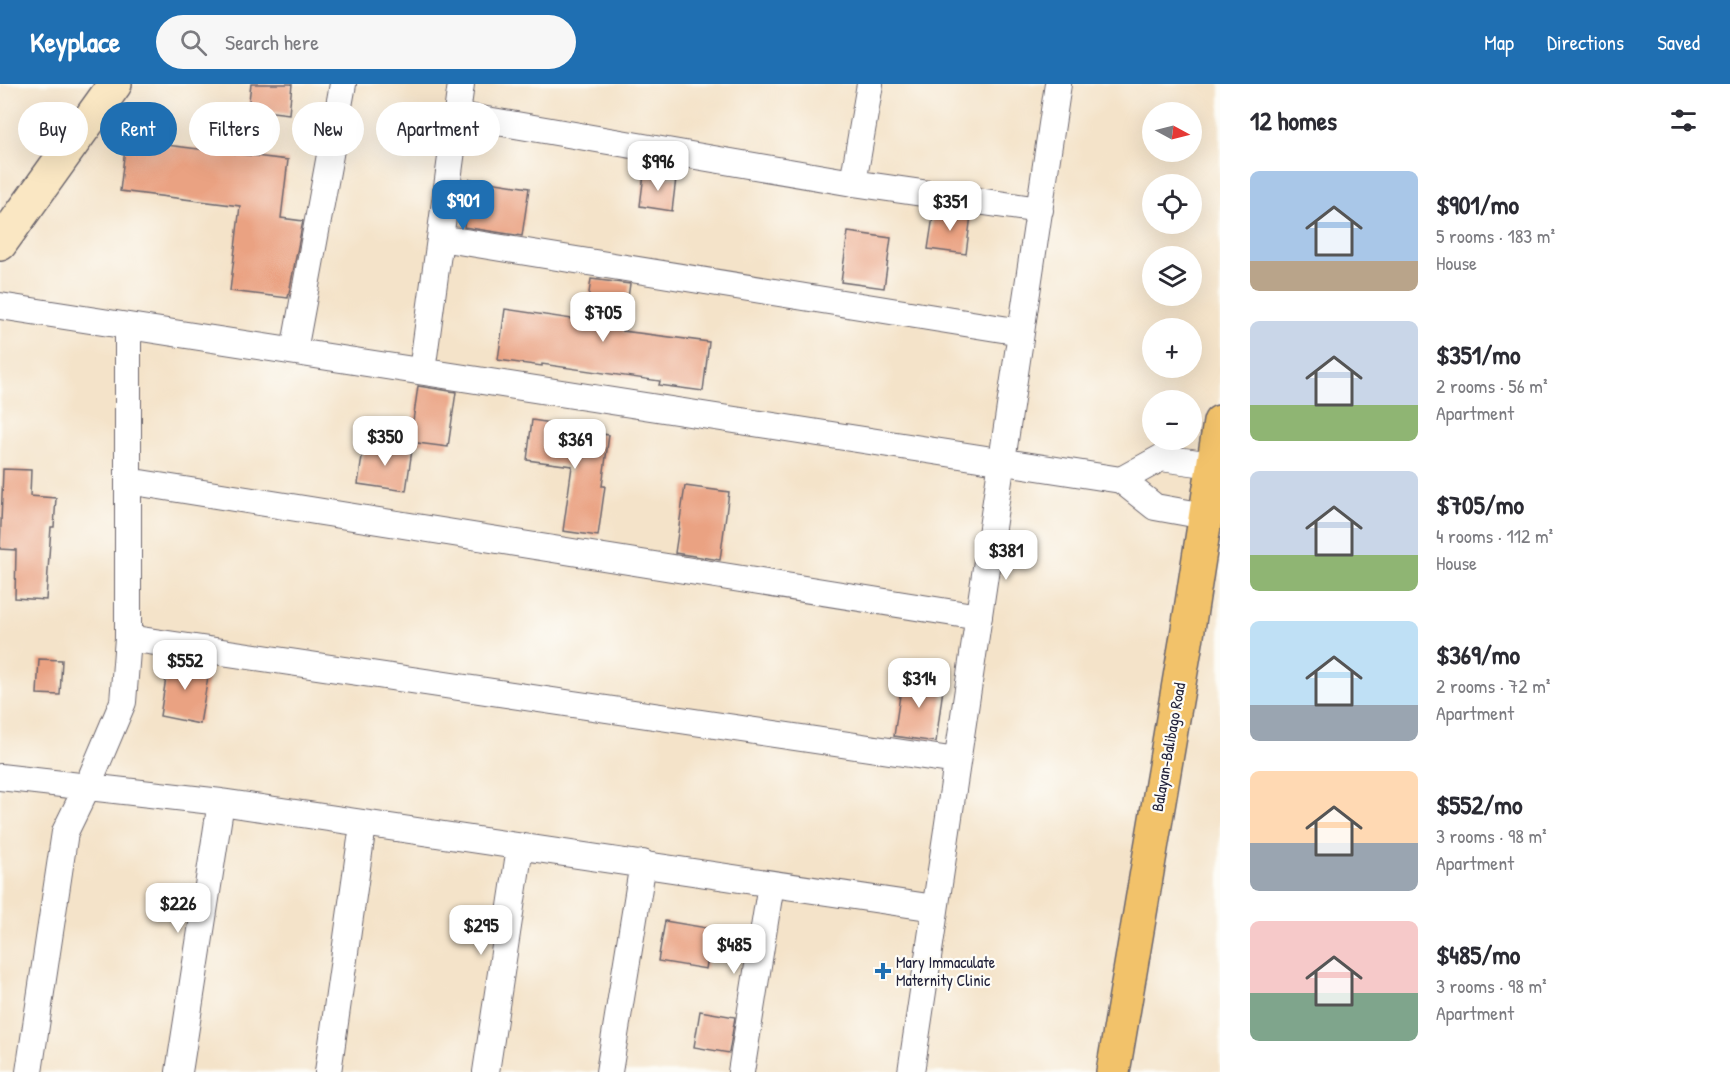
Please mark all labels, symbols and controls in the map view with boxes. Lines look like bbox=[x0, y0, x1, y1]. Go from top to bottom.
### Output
search box bbox=[156, 15, 576, 69]
text: Keyplace bbox=[30, 23, 120, 61]
icon: search bbox=[177, 26, 210, 59]
text: Search here bbox=[225, 27, 319, 57]
text: Map bbox=[1484, 28, 1514, 57]
text: Directions bbox=[1547, 28, 1624, 57]
text: Saved bbox=[1657, 28, 1700, 57]
chip: Buy bbox=[18, 102, 88, 156]
chip: Rent bbox=[100, 102, 177, 156]
chip: Filters bbox=[189, 102, 280, 156]
chip: New bbox=[292, 102, 364, 156]
chip: Apartment bbox=[376, 102, 500, 156]
north arrow bbox=[1142, 102, 1202, 162]
map controls bbox=[1142, 102, 1202, 450]
text: 12 homes bbox=[1250, 103, 1337, 138]
icon: filters bbox=[1667, 104, 1700, 137]
pin: $996 bbox=[622, 141, 694, 192]
text: $996 bbox=[642, 147, 674, 174]
button: locate bbox=[1142, 174, 1202, 234]
pin: $901 bbox=[427, 180, 499, 231]
pin: $351 bbox=[914, 181, 986, 232]
text: $901 bbox=[446, 186, 480, 213]
text: $351 bbox=[933, 187, 967, 214]
text: $901/mo bbox=[1436, 187, 1519, 222]
icon: home bbox=[1298, 195, 1370, 267]
text: 5 rooms · 183 m² bbox=[1436, 222, 1555, 249]
button: layers bbox=[1142, 246, 1202, 306]
text: House bbox=[1436, 249, 1477, 276]
pin: $705 bbox=[567, 292, 639, 343]
text: $705 bbox=[584, 298, 622, 325]
button: + bbox=[1142, 318, 1202, 378]
text: $351/mo bbox=[1436, 337, 1520, 372]
icon: home bbox=[1298, 345, 1370, 417]
text: 2 rooms · 56 m² bbox=[1436, 372, 1548, 399]
button: − bbox=[1142, 390, 1202, 450]
text: Apartment bbox=[1436, 399, 1514, 426]
pin: $350 bbox=[349, 416, 421, 467]
pin: $369 bbox=[539, 419, 611, 470]
text: $350 bbox=[367, 422, 403, 449]
text: $369 bbox=[558, 425, 592, 452]
text: $705/mo bbox=[1436, 487, 1524, 522]
icon: home bbox=[1298, 495, 1370, 567]
text: 4 rooms · 112 m² bbox=[1436, 522, 1553, 549]
pin: $381 bbox=[970, 530, 1042, 581]
text: $381 bbox=[988, 536, 1024, 563]
text: House bbox=[1436, 549, 1477, 576]
text: $369/mo bbox=[1436, 637, 1520, 672]
pin: $552 bbox=[149, 640, 221, 691]
icon: home bbox=[1298, 645, 1370, 717]
text: $552 bbox=[167, 646, 203, 673]
pin: $314 bbox=[883, 658, 955, 709]
text: $314 bbox=[902, 664, 936, 691]
text: 2 rooms · 72 m² bbox=[1436, 672, 1550, 699]
street label: Balayan-Balibago Road bbox=[1146, 681, 1190, 813]
text: Apartment bbox=[1436, 699, 1514, 726]
text: $552/mo bbox=[1436, 787, 1523, 822]
icon: home bbox=[1298, 795, 1370, 867]
text: 3 rooms · 98 m² bbox=[1436, 822, 1547, 849]
text: Apartment bbox=[1436, 849, 1514, 876]
pin: $226 bbox=[142, 883, 214, 934]
text: $226 bbox=[160, 889, 196, 916]
pin: $295 bbox=[445, 905, 517, 956]
text: $295 bbox=[463, 911, 499, 938]
pin: $485 bbox=[698, 924, 770, 975]
text: $485 bbox=[717, 930, 751, 957]
text: $485/mo bbox=[1436, 937, 1520, 972]
icon: home bbox=[1298, 945, 1370, 1017]
place label: Mary Immaculate Maternity Clinic bbox=[896, 951, 996, 991]
marker: Mary Immaculate Maternity Clinic bbox=[874, 962, 892, 980]
text: 3 rooms · 98 m² bbox=[1436, 972, 1547, 999]
text: Apartment bbox=[1436, 999, 1514, 1026]

